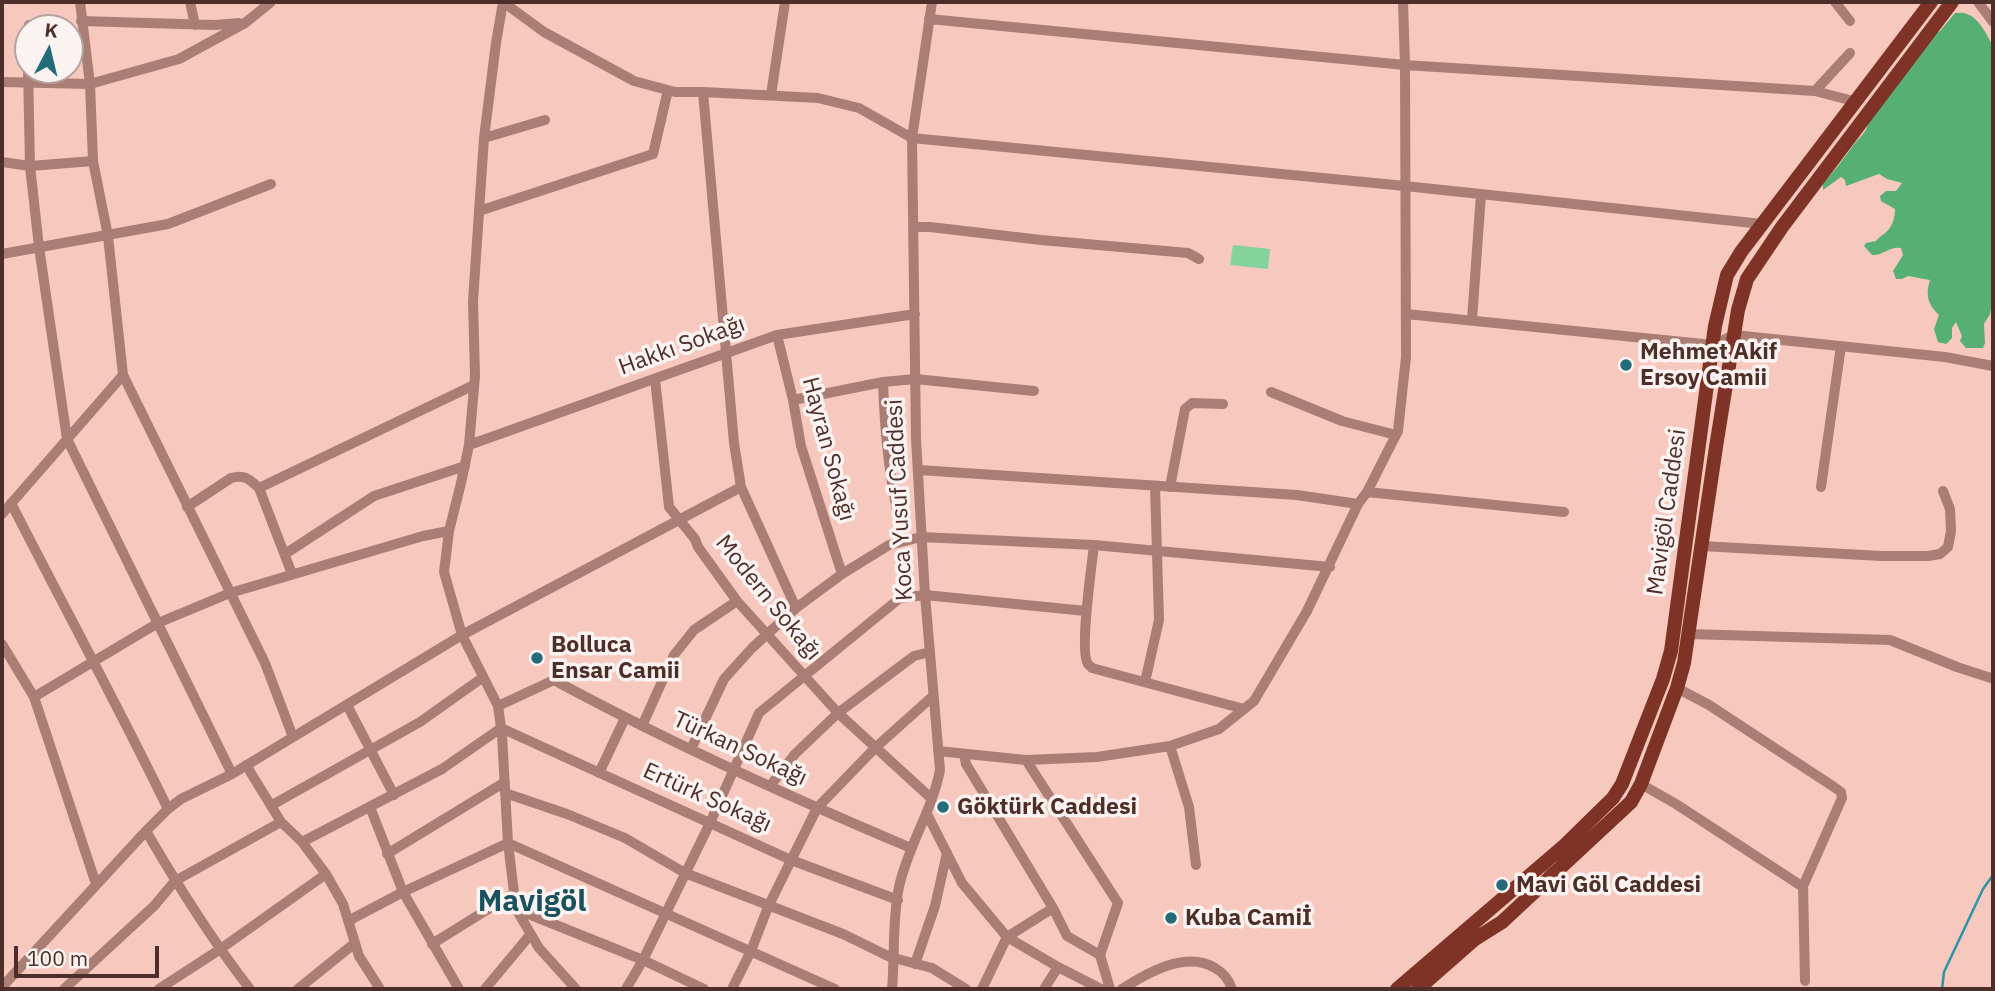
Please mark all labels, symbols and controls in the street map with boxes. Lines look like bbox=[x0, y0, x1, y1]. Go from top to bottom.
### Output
north arrow bbox=[14, 14, 84, 84]
text: K bbox=[43, 17, 59, 43]
street label: Hakkı Sokağı bbox=[615, 310, 749, 382]
place label: Mehmet Akif Ersoy Camii bbox=[1640, 338, 1777, 392]
marker: Mehmet Akif Ersoy Camii bbox=[1618, 357, 1634, 373]
street label: Hayran Sokağı bbox=[796, 374, 860, 524]
street label: Koca Yusuf Caddesi bbox=[881, 398, 919, 602]
street label: Mavigöl Caddesi bbox=[1642, 427, 1692, 597]
street label: Modern Sokağı bbox=[709, 530, 827, 666]
place label: Bolluca Ensar Camii bbox=[551, 631, 680, 685]
marker: Bolluca Ensar Camii bbox=[529, 650, 545, 666]
street label: Türkan Sokağı bbox=[669, 706, 811, 792]
street label: Ertürk Sokağı bbox=[639, 757, 775, 839]
place label: Göktürk Caddesi bbox=[957, 793, 1137, 821]
marker: Göktürk Caddesi bbox=[935, 799, 951, 815]
place label: Mavi Göl Caddesi bbox=[1516, 871, 1701, 899]
marker: Mavi Göl Caddesi bbox=[1494, 877, 1510, 893]
district label: Mavigöl bbox=[478, 884, 586, 920]
place label: Kuba Camiİ bbox=[1185, 904, 1312, 932]
marker: Kuba Camiİ bbox=[1163, 910, 1179, 926]
scale bar bbox=[18, 932, 163, 976]
text: 100 m bbox=[27, 944, 88, 972]

